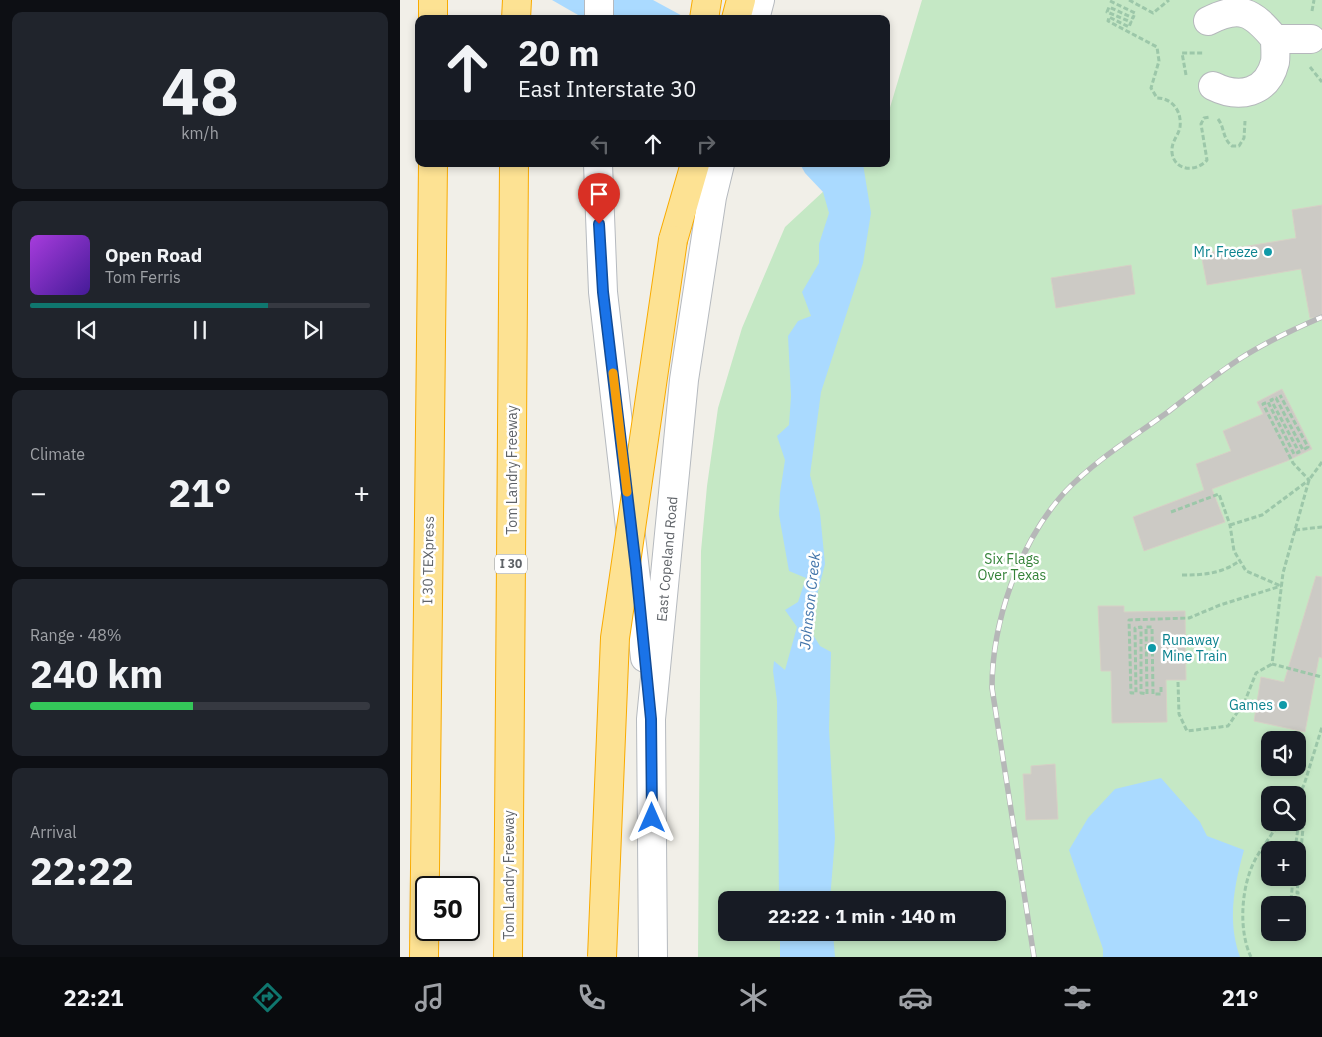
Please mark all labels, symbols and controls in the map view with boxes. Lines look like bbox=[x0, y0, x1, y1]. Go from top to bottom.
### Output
text: 20 m bbox=[518, 30, 600, 76]
icon: ahead bbox=[435, 35, 500, 100]
text: 48 bbox=[161, 48, 239, 133]
text: East Interstate 30 bbox=[518, 74, 696, 103]
text: km/h bbox=[181, 123, 219, 143]
icon: left bbox=[586, 130, 614, 158]
icon: ahead bbox=[639, 130, 667, 158]
icon: right bbox=[692, 130, 720, 158]
pin bbox=[578, 173, 620, 224]
icon: arrive bbox=[585, 180, 613, 208]
text: Open Road bbox=[105, 243, 202, 267]
place label: Mr. Freeze bbox=[1194, 243, 1258, 261]
marker: Mr. Freeze bbox=[1262, 246, 1274, 258]
text: Tom Ferris bbox=[105, 267, 181, 287]
icon: previous bbox=[73, 316, 101, 344]
icon: pause bbox=[186, 316, 214, 344]
icon: next bbox=[299, 316, 327, 344]
street label: Tom Landry Freeway bbox=[503, 405, 521, 535]
text: Climate bbox=[30, 444, 85, 464]
text: 21° bbox=[168, 468, 232, 517]
text: − bbox=[30, 474, 47, 511]
text: + bbox=[353, 474, 370, 511]
street label: East Copeland Road bbox=[653, 496, 681, 622]
street label: I 30 TEXpress bbox=[418, 516, 438, 604]
park label: Six Flags Over Texas bbox=[978, 550, 1047, 584]
water label: Johnson Creek bbox=[795, 551, 824, 650]
road number: I 30 bbox=[495, 554, 527, 574]
text: Range · 48% bbox=[30, 625, 122, 645]
place label: Runaway Mine Train bbox=[1162, 631, 1227, 665]
marker: Runaway Mine Train bbox=[1146, 642, 1158, 654]
text: 240 km bbox=[30, 649, 163, 698]
place label: Games bbox=[1229, 696, 1273, 714]
marker: Games bbox=[1277, 699, 1289, 711]
map controls bbox=[1261, 731, 1306, 941]
button: sound bbox=[1261, 731, 1306, 776]
button: search bbox=[1261, 786, 1306, 831]
position arrow bbox=[625, 791, 677, 843]
street label: Tom Landry Freeway bbox=[500, 810, 518, 940]
text: Arrival bbox=[30, 822, 77, 842]
button: + bbox=[1261, 841, 1306, 886]
text: 22:22 bbox=[30, 846, 134, 895]
speed limit sign: 50 bbox=[415, 876, 480, 941]
button: − bbox=[1261, 896, 1306, 941]
text: 22:22 · 1 min · 140 m bbox=[768, 904, 956, 928]
icon: directions bbox=[250, 980, 285, 1015]
icon: music bbox=[412, 980, 447, 1015]
icon: phone bbox=[574, 980, 609, 1015]
icon: climate bbox=[736, 980, 771, 1015]
icon: car bbox=[898, 980, 933, 1015]
icon: filters bbox=[1060, 980, 1095, 1015]
text: 22:21 bbox=[63, 983, 124, 1012]
text: 21° bbox=[1222, 983, 1258, 1012]

